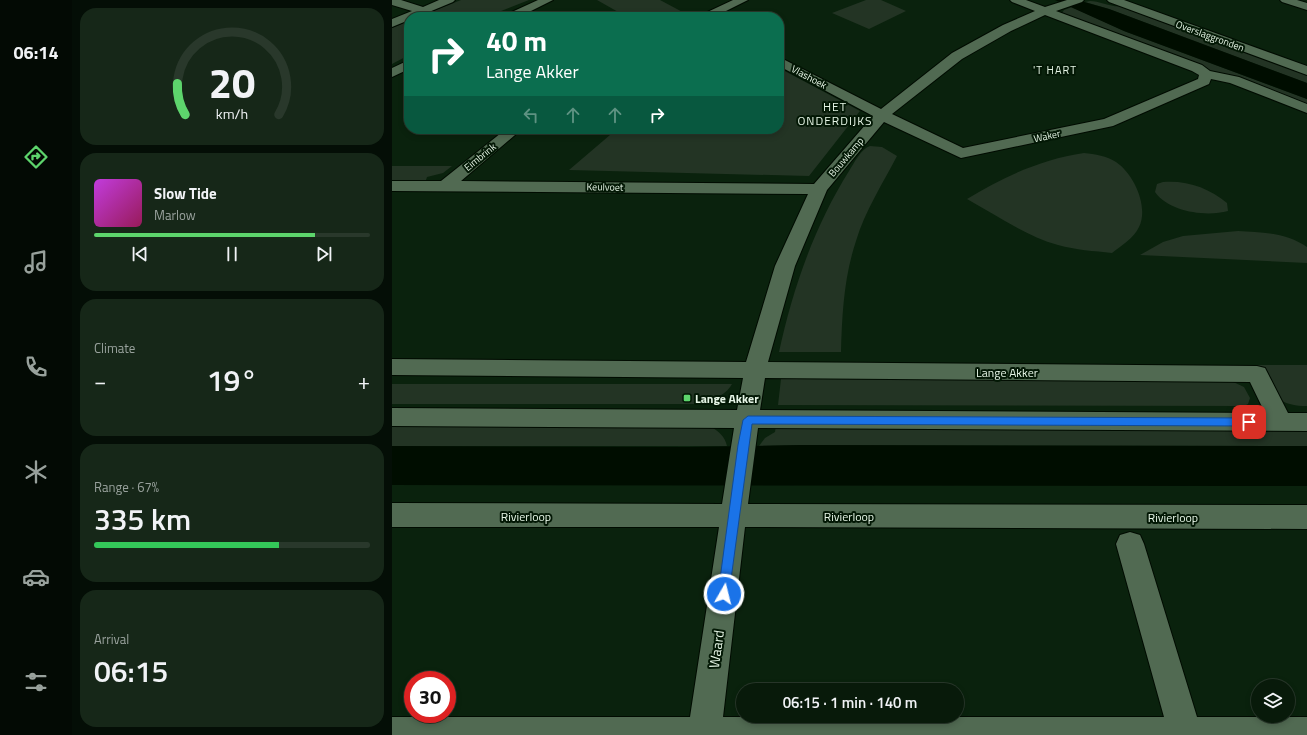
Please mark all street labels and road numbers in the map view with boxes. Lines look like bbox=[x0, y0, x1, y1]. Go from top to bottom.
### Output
street label: Overslaggronden bbox=[1174, 17, 1246, 55]
street label: Vlashoek bbox=[789, 61, 830, 93]
street label: Waker bbox=[1032, 126, 1062, 146]
street label: Bouwkamp bbox=[825, 134, 867, 180]
street label: Eimbrink bbox=[461, 139, 499, 175]
street label: Keulvoet bbox=[586, 179, 624, 195]
street label: Lange Akker bbox=[976, 363, 1038, 382]
street label: Rivierloop bbox=[501, 507, 551, 526]
street label: Rivierloop bbox=[824, 507, 874, 526]
street label: Rivierloop bbox=[1148, 508, 1198, 527]
street label: Waard bbox=[703, 629, 729, 669]

